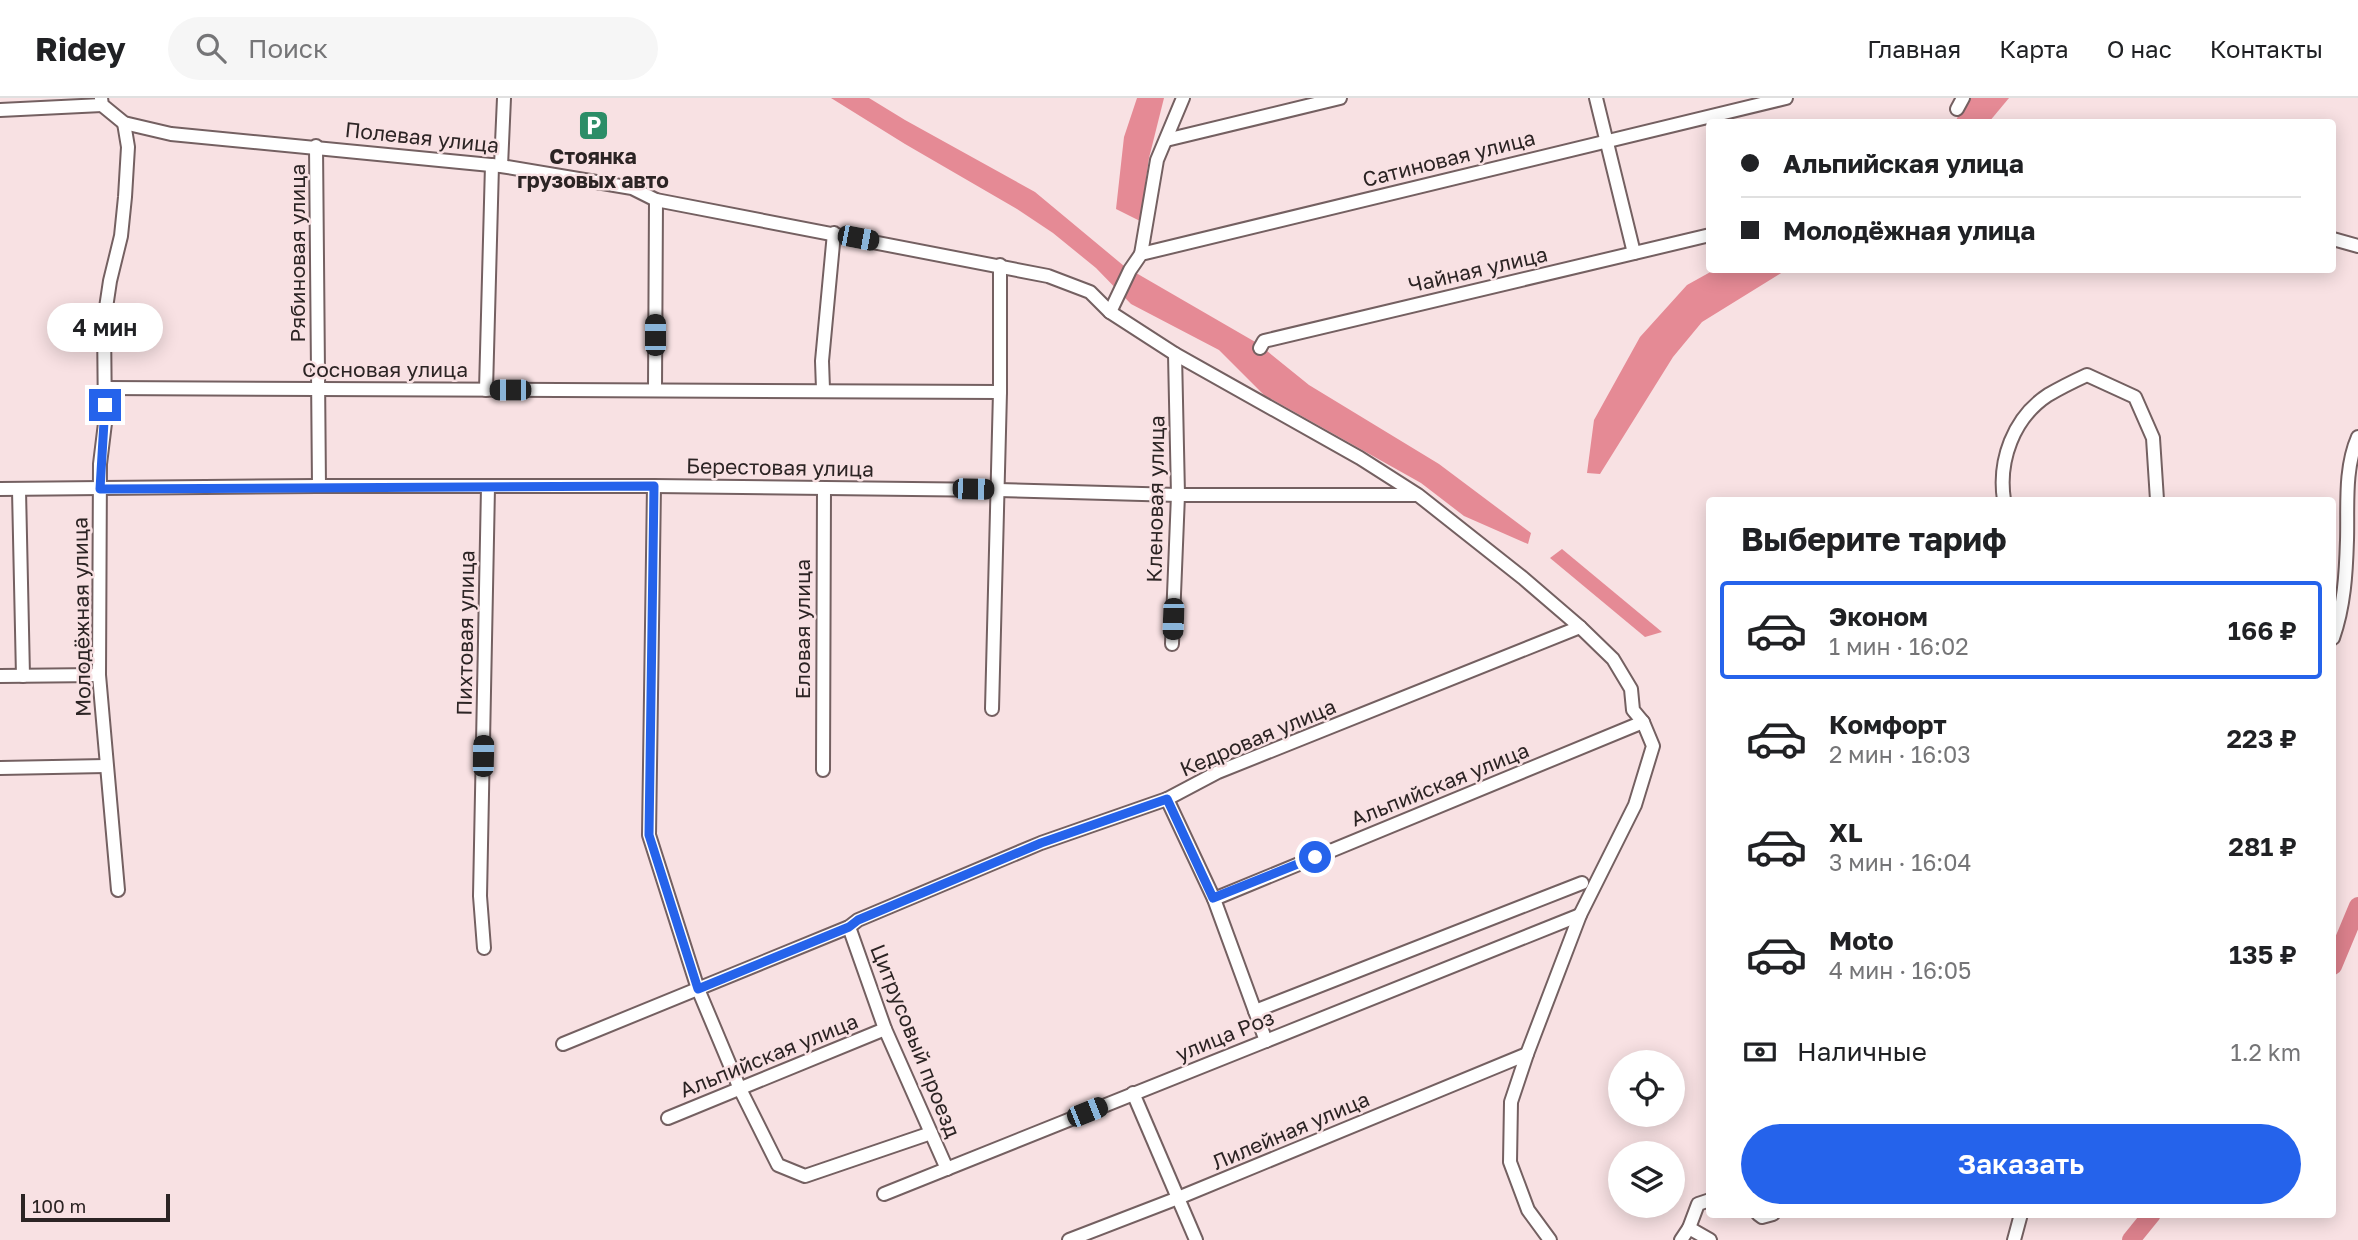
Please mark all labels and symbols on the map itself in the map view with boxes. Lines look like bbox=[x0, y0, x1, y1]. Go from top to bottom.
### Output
parking icon: Стоянка грузовых авто bbox=[576, 108, 610, 142]
street label: Полевая улица bbox=[344, 116, 501, 158]
street label: Сатиновая улица bbox=[1360, 124, 1538, 192]
place label: Стоянка грузовых авто bbox=[517, 143, 669, 193]
street label: Рябиновая улица bbox=[284, 164, 310, 342]
car bbox=[836, 224, 881, 252]
street label: Чайная улица bbox=[1406, 240, 1550, 298]
callout: 4 мин bbox=[47, 303, 163, 352]
car bbox=[645, 314, 666, 356]
street label: Сосновая улица bbox=[302, 356, 468, 382]
car bbox=[490, 380, 532, 401]
route end bbox=[89, 389, 121, 421]
street label: Кленовая улица bbox=[1141, 415, 1169, 583]
street label: Берестовая улица bbox=[686, 452, 874, 482]
car bbox=[952, 478, 995, 500]
street label: Молодёжная улица bbox=[66, 517, 96, 717]
street label: Пихтовая улица bbox=[451, 550, 479, 716]
street label: Еловая улица bbox=[789, 559, 815, 699]
car bbox=[1162, 598, 1185, 640]
street label: Кедровая улица bbox=[1176, 692, 1340, 782]
car bbox=[473, 735, 494, 777]
street label: Альпийская улица bbox=[1347, 736, 1533, 832]
route start bbox=[1299, 841, 1331, 873]
street label: Цитрусовый проезд bbox=[865, 940, 967, 1141]
street label: улица Роз bbox=[1172, 1004, 1278, 1067]
street label: Альпийская улица bbox=[676, 1007, 862, 1103]
street label: Лилейная улица bbox=[1208, 1085, 1373, 1175]
car bbox=[1064, 1094, 1111, 1130]
scale bar bbox=[21, 1191, 170, 1223]

